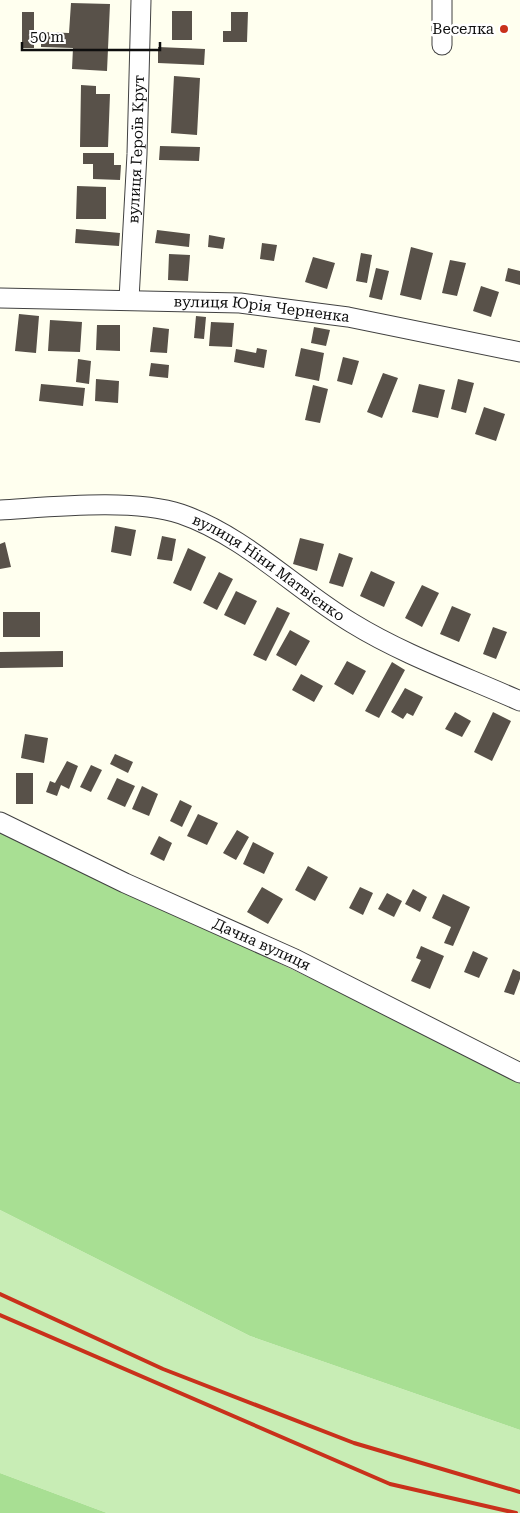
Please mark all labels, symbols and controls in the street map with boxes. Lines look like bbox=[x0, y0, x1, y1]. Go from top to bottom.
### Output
scale bar bbox=[22, 20, 160, 52]
place label: Веселка bbox=[432, 20, 494, 38]
marker: Веселка bbox=[498, 23, 510, 35]
text: 50 m bbox=[30, 28, 65, 46]
street label: вулиця Героїв Крут bbox=[124, 75, 148, 224]
street label: вулиця Юрія Черненка bbox=[173, 293, 351, 326]
street label: вулиця Ніни Матвієнко bbox=[190, 510, 348, 625]
street label: Дачна вулиця bbox=[210, 914, 314, 974]

